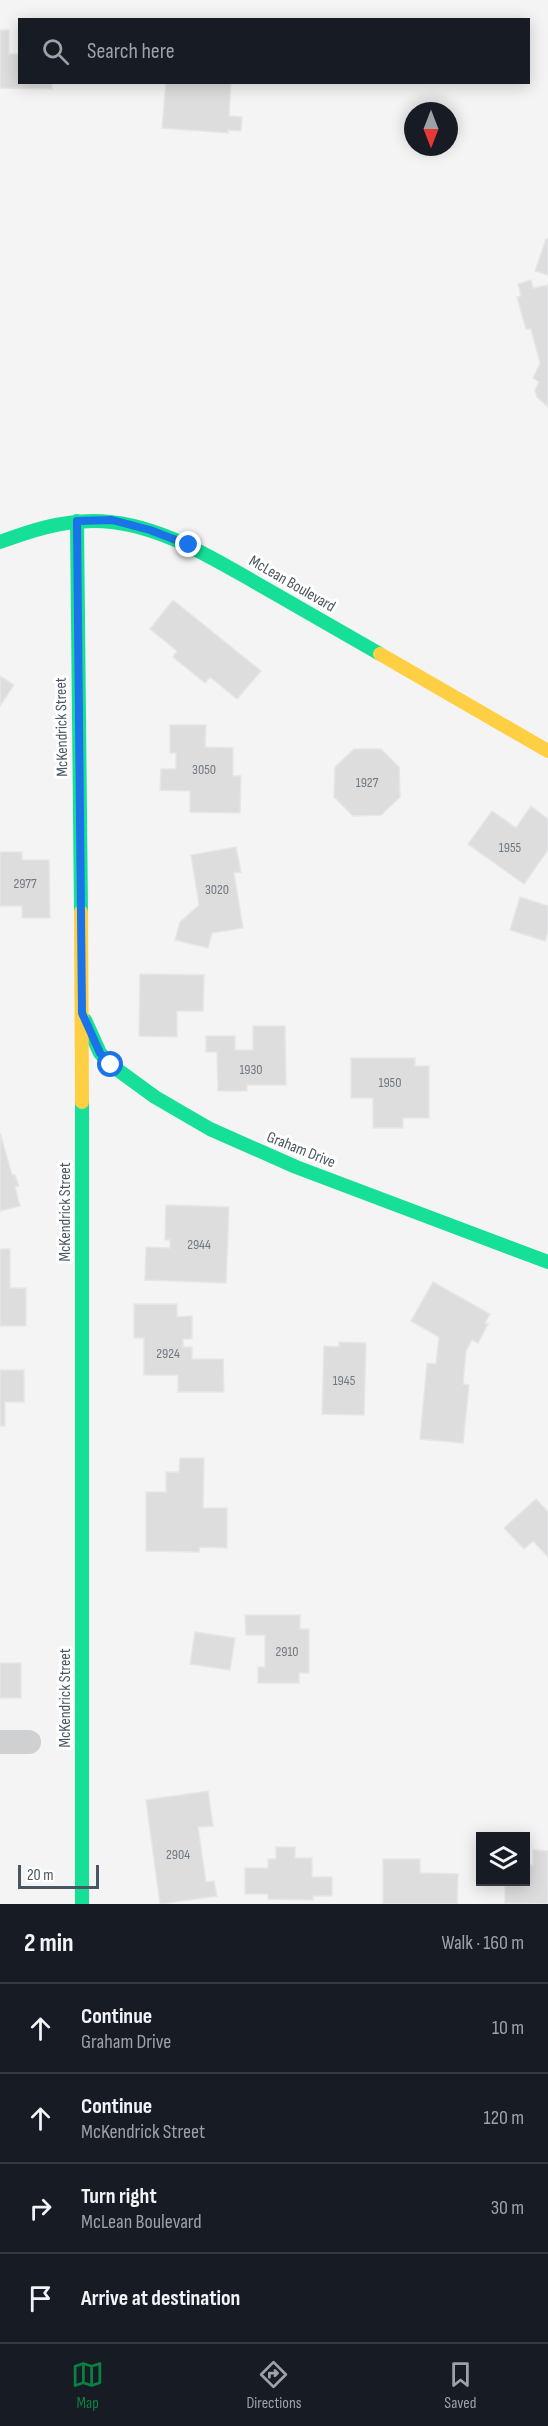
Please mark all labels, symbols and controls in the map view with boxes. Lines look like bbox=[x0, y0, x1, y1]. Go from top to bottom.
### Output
search box bbox=[18, 18, 530, 84]
icon: search bbox=[39, 35, 72, 68]
text: Search here bbox=[87, 38, 174, 65]
north arrow bbox=[404, 102, 458, 156]
route end bbox=[175, 531, 201, 557]
street label: McLean Boulevard bbox=[245, 552, 339, 616]
street label: McKendrick Street bbox=[52, 677, 72, 777]
house number: 3050 bbox=[192, 761, 216, 778]
house number: 1927 bbox=[356, 774, 379, 791]
house number: 1955 bbox=[499, 839, 522, 856]
house number: 2977 bbox=[13, 875, 37, 892]
house number: 3020 bbox=[205, 881, 229, 898]
route start bbox=[97, 1051, 123, 1077]
house number: 1930 bbox=[239, 1061, 263, 1078]
house number: 1950 bbox=[379, 1074, 401, 1091]
street label: Graham Drive bbox=[264, 1128, 338, 1172]
street label: McKendrick Street bbox=[56, 1162, 75, 1262]
house number: 2944 bbox=[187, 1236, 211, 1253]
house number: 2924 bbox=[156, 1345, 180, 1362]
house number: 1945 bbox=[333, 1372, 356, 1389]
house number: 2910 bbox=[275, 1643, 299, 1660]
street label: McKendrick Street bbox=[56, 1648, 75, 1748]
map controls bbox=[476, 1832, 530, 1886]
button: layers bbox=[476, 1832, 530, 1886]
house number: 2904 bbox=[166, 1846, 190, 1863]
scale bar bbox=[18, 1862, 99, 1890]
text: 20 m bbox=[27, 1866, 54, 1885]
text: 2 min bbox=[24, 1928, 74, 1959]
text: Walk · 160 m bbox=[441, 1931, 524, 1955]
text: Continue bbox=[81, 2003, 152, 2030]
icon: ahead bbox=[24, 2012, 57, 2045]
text: 10 m bbox=[492, 2016, 524, 2040]
text: Graham Drive bbox=[81, 2030, 171, 2054]
text: Continue bbox=[81, 2093, 152, 2120]
icon: ahead bbox=[24, 2102, 57, 2135]
text: 120 m bbox=[484, 2106, 524, 2130]
text: McKendrick Street bbox=[81, 2120, 205, 2144]
text: Turn right bbox=[81, 2183, 157, 2210]
icon: right bbox=[24, 2192, 57, 2225]
text: 30 m bbox=[491, 2196, 524, 2220]
text: McLean Boulevard bbox=[81, 2210, 202, 2234]
icon: arrive bbox=[24, 2282, 57, 2315]
text: Arrive at destination bbox=[81, 2285, 240, 2312]
tab: Map bbox=[71, 2358, 104, 2413]
tab: Directions bbox=[246, 2358, 302, 2413]
tab: Saved bbox=[444, 2358, 477, 2413]

